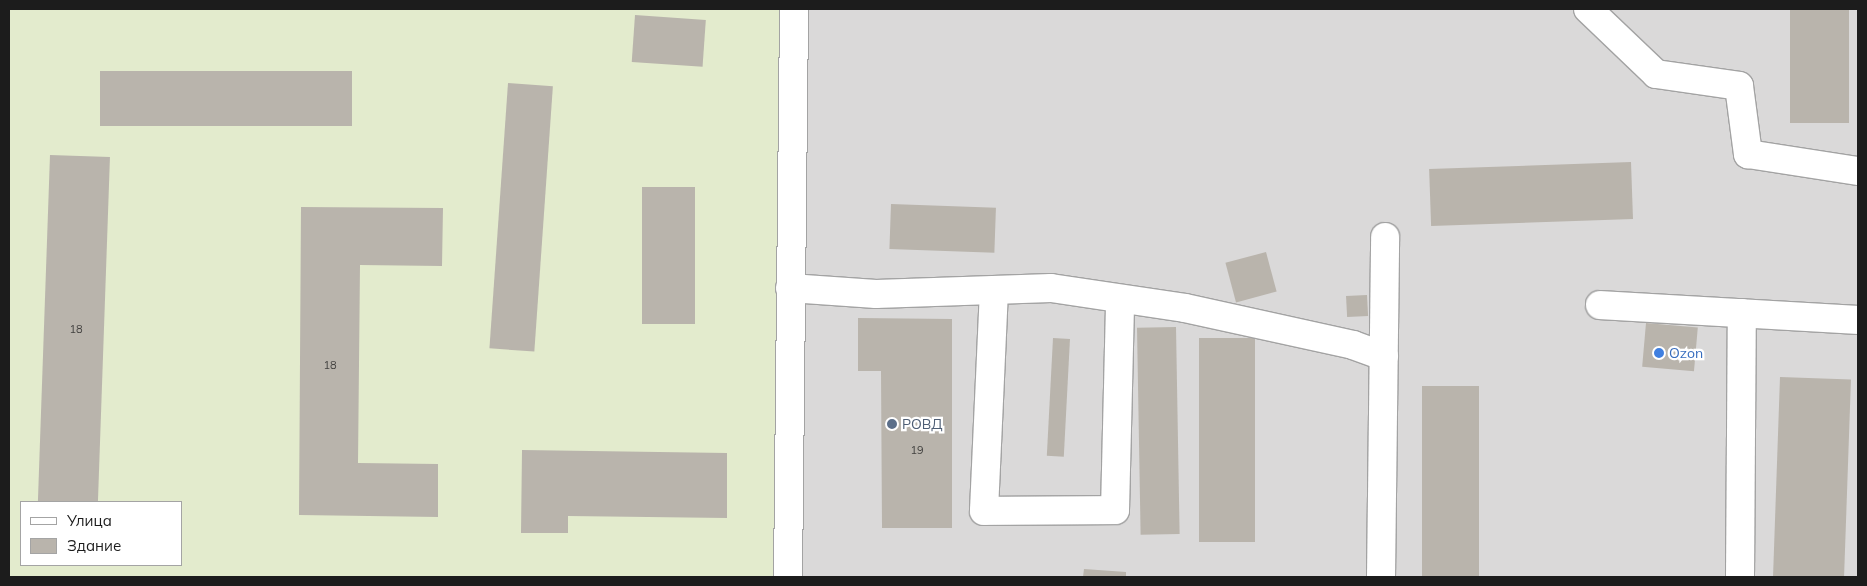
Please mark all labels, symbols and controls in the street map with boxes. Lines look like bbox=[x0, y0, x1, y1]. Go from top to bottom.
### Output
house number: 18 bbox=[69, 322, 83, 336]
place label: Ozon bbox=[1669, 345, 1703, 361]
marker: Ozon bbox=[1653, 347, 1665, 359]
house number: 18 bbox=[323, 358, 337, 372]
place label: РОВД bbox=[902, 416, 943, 432]
marker: РОВД bbox=[886, 418, 898, 430]
house number: 19 bbox=[910, 443, 924, 457]
legend bbox=[20, 501, 182, 566]
text: Улица bbox=[67, 511, 112, 530]
text: Здание bbox=[67, 536, 121, 555]

